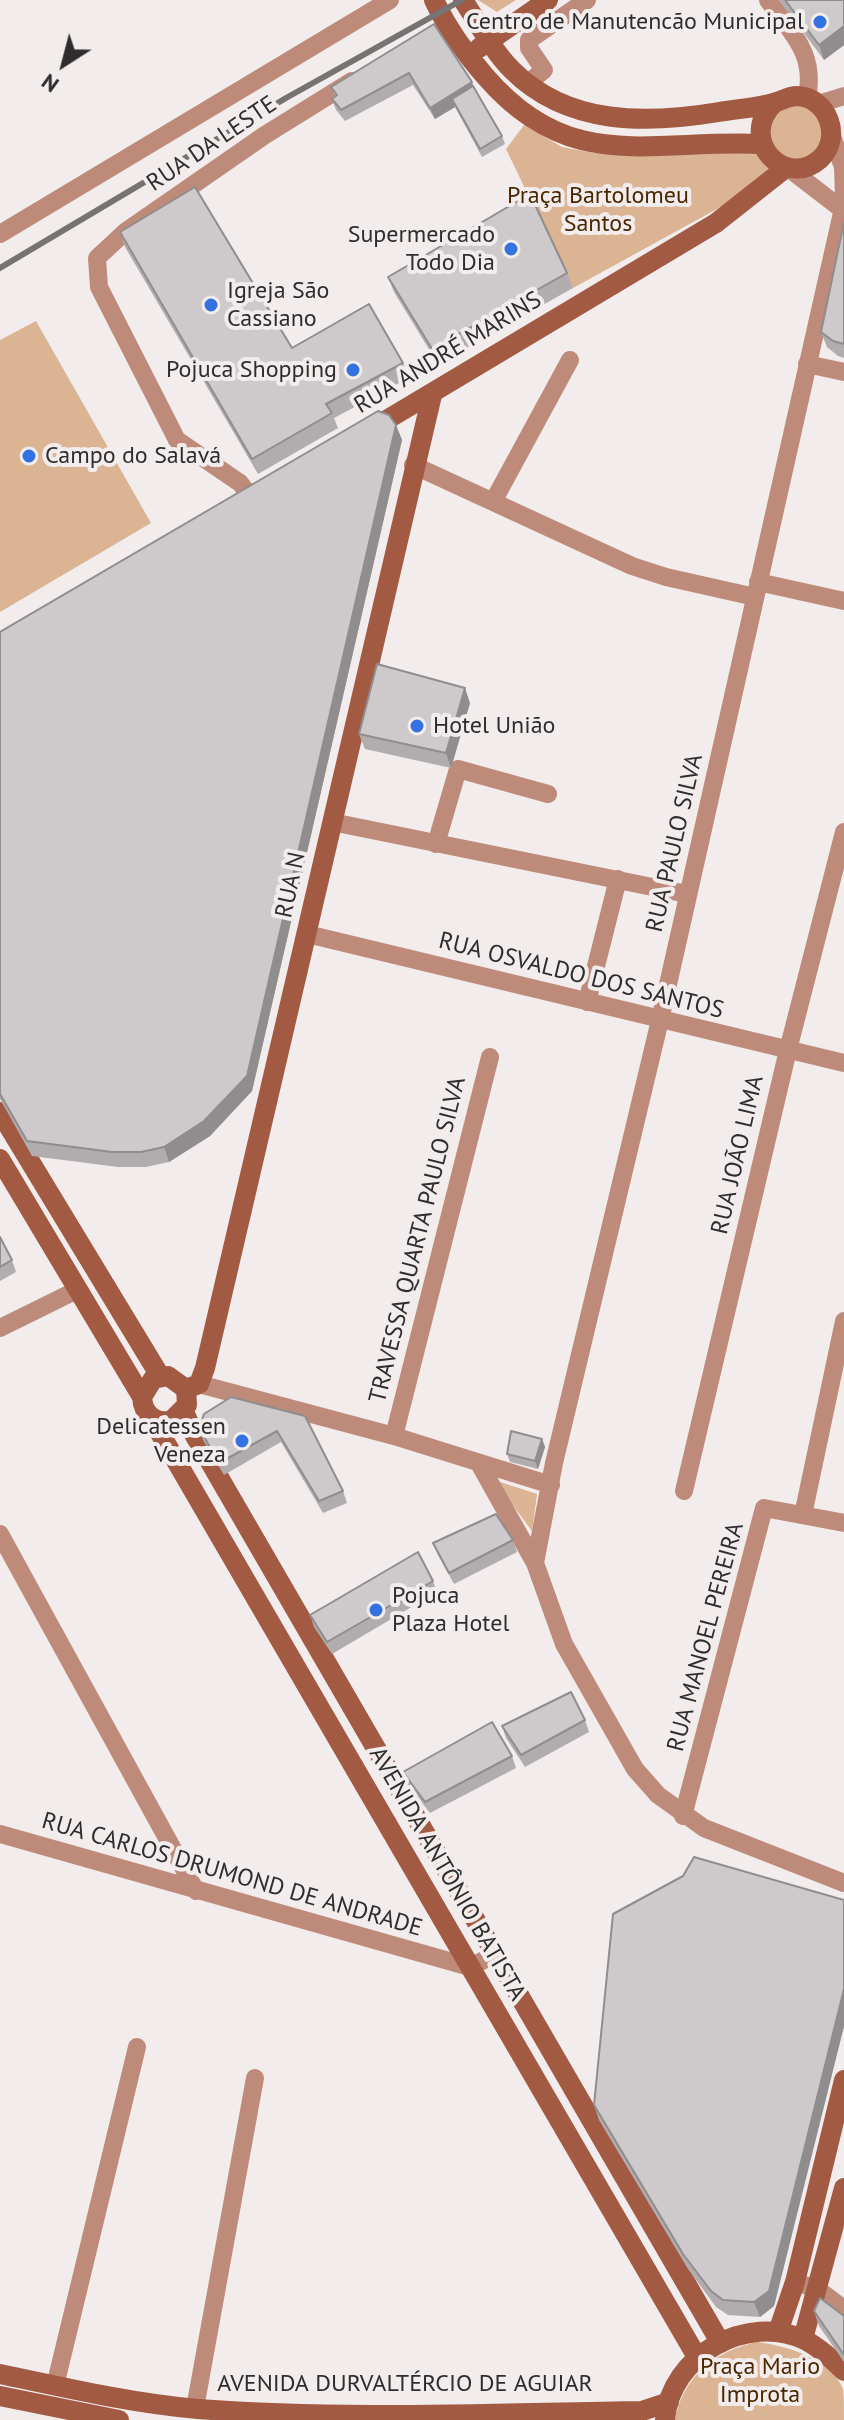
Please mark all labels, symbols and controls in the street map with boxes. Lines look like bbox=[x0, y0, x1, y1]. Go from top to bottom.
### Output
place label: Centro de Manutencão Municipal bbox=[466, 8, 804, 36]
marker: Centro de Manutencão Municipal bbox=[811, 13, 829, 31]
north arrow bbox=[24, 24, 104, 104]
text: N bbox=[36, 68, 64, 99]
street label: RUA DA LESTE bbox=[142, 90, 282, 198]
park label: Praça Bartolomeu Santos bbox=[507, 182, 689, 238]
place label: Supermercado Todo Dia bbox=[348, 221, 495, 277]
marker: Supermercado Todo Dia bbox=[502, 240, 520, 258]
place label: Igreja São Cassiano bbox=[227, 277, 329, 333]
street label: RUA ANDRÉ MARINS bbox=[349, 286, 547, 420]
marker: Igreja São Cassiano bbox=[202, 296, 220, 314]
place label: Pojuca Shopping bbox=[166, 356, 337, 384]
marker: Pojuca Shopping bbox=[344, 361, 362, 379]
place label: Campo do Salavá bbox=[45, 442, 221, 470]
marker: Campo do Salavá bbox=[20, 447, 38, 465]
place label: Hotel União bbox=[433, 712, 555, 740]
marker: Hotel União bbox=[408, 717, 426, 735]
street label: RUA PAULO SILVA bbox=[641, 751, 709, 935]
street label: RUA N bbox=[270, 849, 312, 921]
street label: RUA OSVALDO DOS SANTOS bbox=[436, 927, 726, 1025]
street label: RUA JOÃO LIMA bbox=[706, 1073, 770, 1237]
street label: TRAVESSA QUARTA PAULO SILVA bbox=[364, 1074, 472, 1406]
place label: Delicatessen Veneza bbox=[96, 1413, 226, 1469]
marker: Delicatessen Veneza bbox=[233, 1432, 251, 1450]
street label: RUA MANOEL PEREIRA bbox=[662, 1519, 750, 1755]
place label: Pojuca Plaza Hotel bbox=[392, 1582, 509, 1638]
marker: Pojuca Plaza Hotel bbox=[367, 1601, 385, 1619]
street label: AVENIDA ANTÔNIO BATISTA bbox=[362, 1742, 532, 2006]
street label: RUA CARLOS DRUMOND DE ANDRADE bbox=[38, 1807, 426, 1943]
park label: Praça Mario Improta bbox=[700, 2353, 820, 2409]
street label: AVENIDA DURVALTÉRCIO DE AGUIAR bbox=[217, 2370, 593, 2398]

